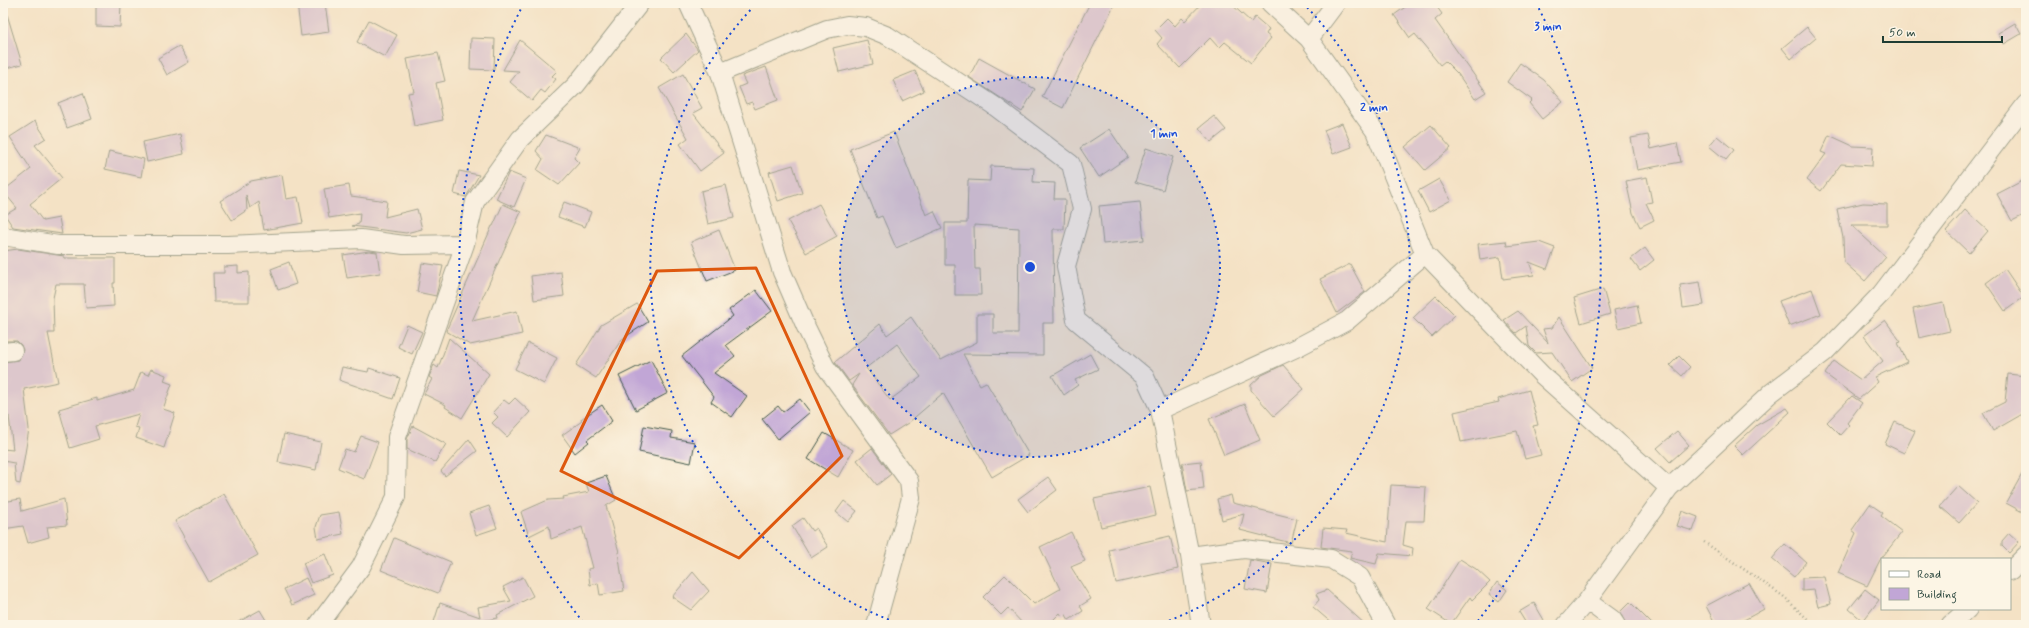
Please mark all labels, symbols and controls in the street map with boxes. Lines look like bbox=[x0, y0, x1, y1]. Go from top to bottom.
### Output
scale bar bbox=[1883, 18, 2002, 44]
text: 3 min bbox=[1534, 19, 1562, 35]
text: 50 m bbox=[1889, 25, 1916, 41]
text: 2 min bbox=[1360, 100, 1388, 116]
text: 1 min bbox=[1150, 126, 1178, 142]
centre of rings bbox=[1023, 260, 1037, 274]
legend bbox=[1881, 558, 2011, 610]
text: Road bbox=[1917, 567, 1941, 583]
text: Building bbox=[1917, 587, 1957, 604]

